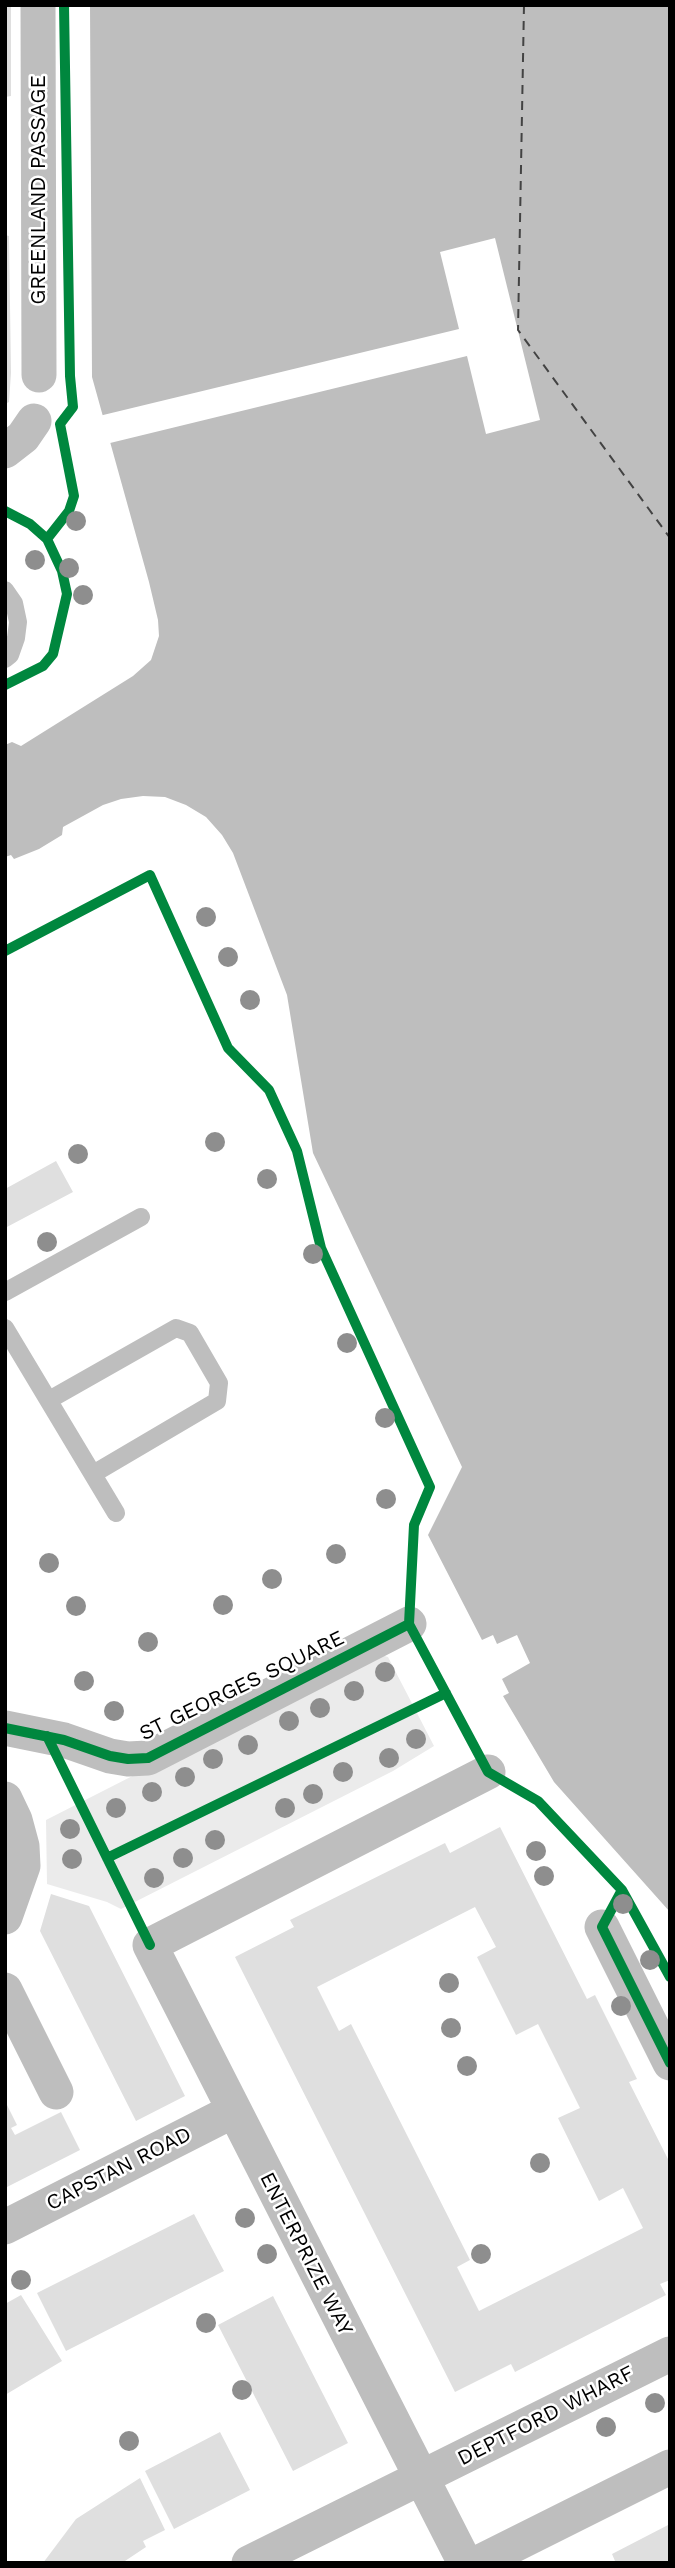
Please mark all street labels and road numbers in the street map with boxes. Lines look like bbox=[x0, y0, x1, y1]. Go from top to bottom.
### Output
street label: GREENLAND PASSAGE bbox=[26, 75, 52, 305]
street label: ST GEORGES SQUARE bbox=[136, 1625, 348, 1747]
street label: CAPSTAN ROAD bbox=[42, 2122, 196, 2216]
street label: ENTERPRIZE WAY bbox=[254, 2168, 358, 2340]
street label: DEPTFORD WHARF bbox=[453, 2361, 639, 2471]

